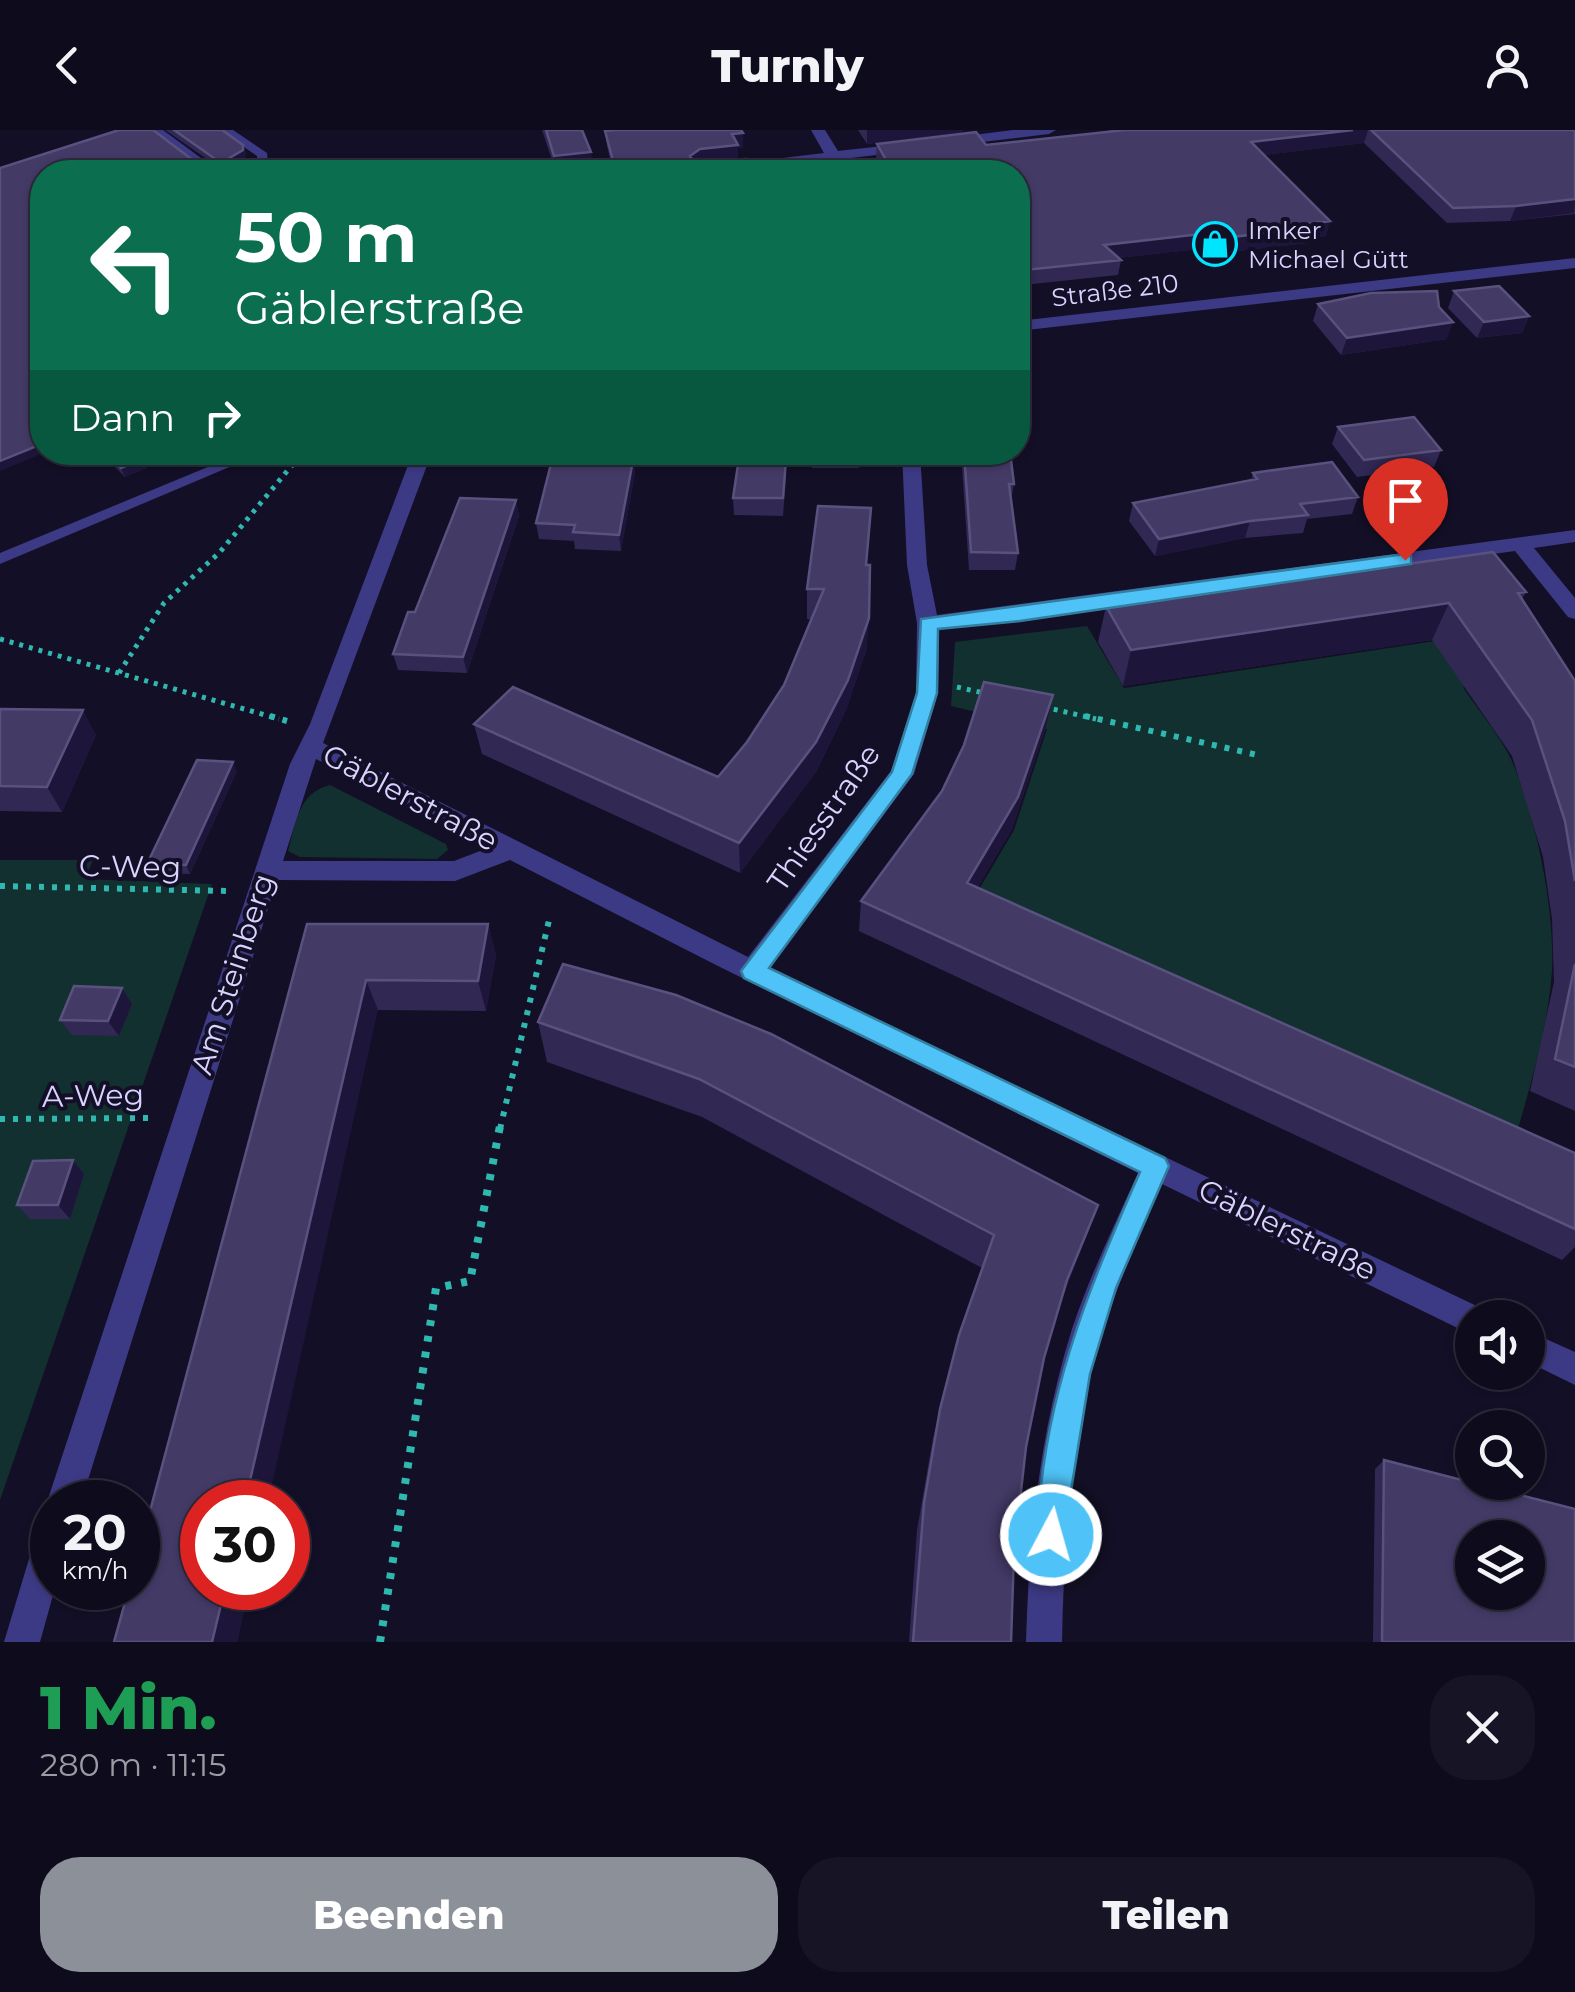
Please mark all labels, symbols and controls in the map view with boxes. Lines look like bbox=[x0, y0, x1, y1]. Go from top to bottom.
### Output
icon: back bbox=[40, 38, 95, 93]
text: Turnly bbox=[711, 38, 864, 93]
icon: person bbox=[1480, 38, 1535, 93]
text: 50 m bbox=[235, 194, 417, 280]
icon: left bbox=[70, 200, 200, 330]
place label: Imker Michael Gütt bbox=[1248, 215, 1409, 274]
shop icon: Imker Michael Gütt bbox=[1192, 221, 1238, 267]
street label: Straße 210 bbox=[1050, 267, 1180, 313]
text: Gäblerstraße bbox=[235, 280, 524, 335]
icon: right bbox=[195, 390, 250, 445]
text: Dann bbox=[70, 394, 175, 441]
pin bbox=[1363, 458, 1448, 561]
icon: arrive bbox=[1378, 473, 1433, 528]
street label: Gäblerstraße bbox=[316, 736, 504, 859]
street label: Thiesstraße bbox=[759, 737, 888, 899]
street label: C-Weg bbox=[78, 847, 182, 886]
street label: Am Steinberg bbox=[183, 869, 282, 1079]
street label: A-Weg bbox=[42, 1076, 144, 1115]
street label: Gäblerstraße bbox=[1192, 1171, 1382, 1288]
map controls bbox=[1455, 1300, 1545, 1610]
button: sound bbox=[1455, 1300, 1545, 1390]
button: search bbox=[1455, 1410, 1545, 1500]
speed limit sign: 30 bbox=[180, 1480, 310, 1610]
position arrow bbox=[999, 1483, 1103, 1587]
text: 20 bbox=[63, 1502, 127, 1563]
button: layers bbox=[1455, 1520, 1545, 1610]
text: km/h bbox=[62, 1555, 128, 1585]
text: 1 Min. bbox=[40, 1671, 217, 1744]
button: close bbox=[1430, 1675, 1535, 1780]
text: 280 m · 11:15 bbox=[40, 1745, 227, 1784]
button: Beenden bbox=[40, 1857, 778, 1972]
button: Teilen bbox=[798, 1857, 1535, 1972]

